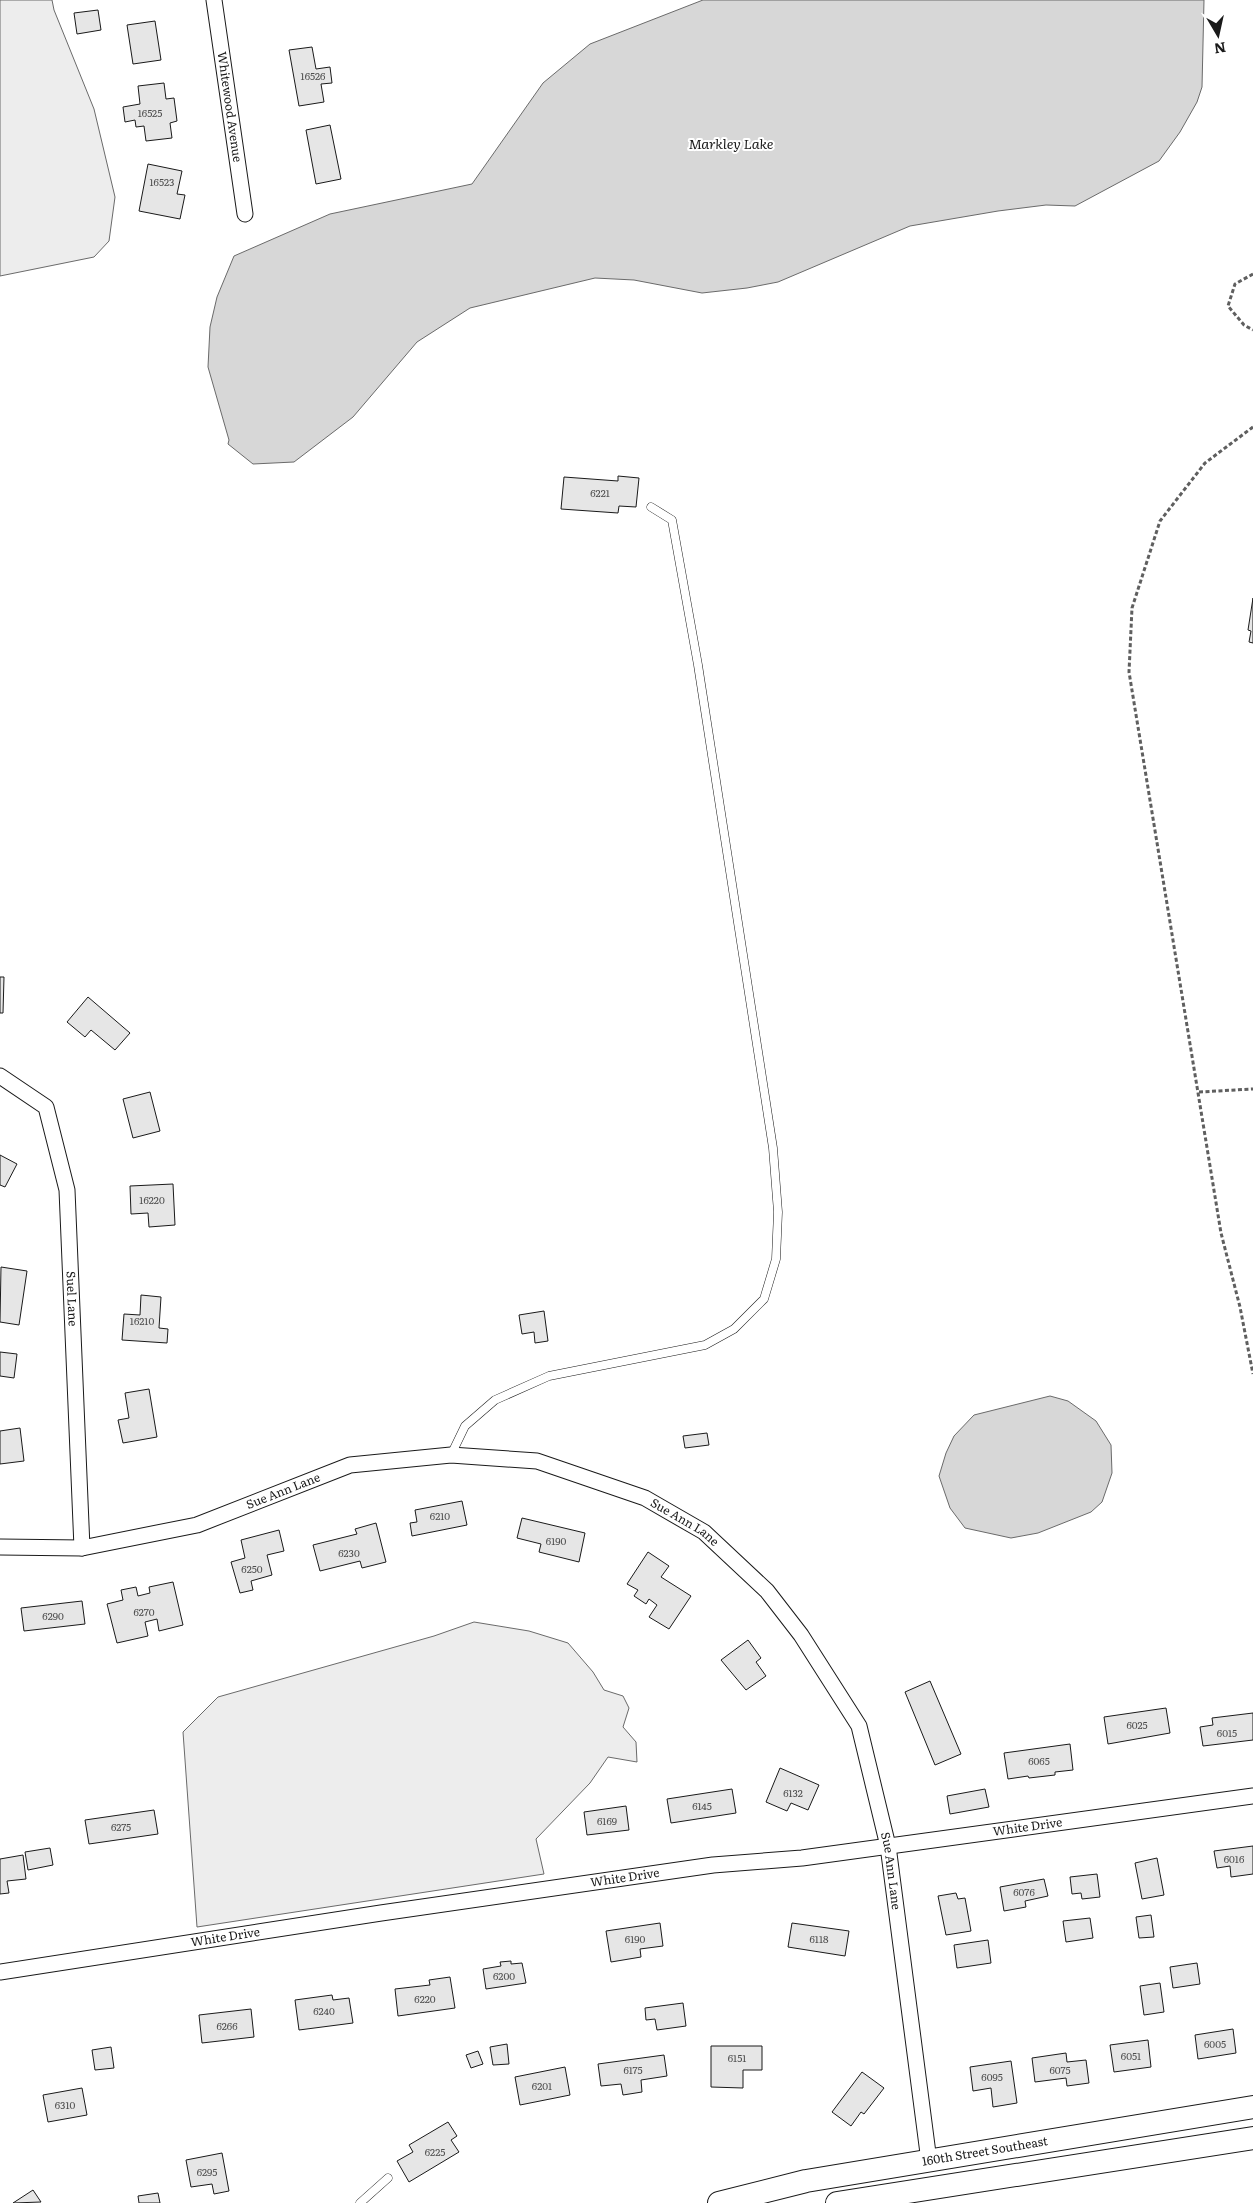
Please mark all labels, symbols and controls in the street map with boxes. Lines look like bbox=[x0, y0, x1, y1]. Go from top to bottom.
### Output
north arrow bbox=[1193, 10, 1243, 60]
text: N bbox=[1213, 38, 1228, 60]
street label: Whitewood Avenue bbox=[214, 50, 247, 163]
house number: 16526 bbox=[301, 68, 326, 83]
house number: 16525 bbox=[138, 105, 162, 120]
water label: Markley Lake bbox=[688, 133, 774, 153]
house number: 16523 bbox=[150, 174, 174, 189]
house number: 6221 bbox=[590, 485, 610, 500]
house number: 16220 bbox=[139, 1192, 165, 1207]
street label: Suel Lane bbox=[62, 1271, 83, 1327]
house number: 16210 bbox=[130, 1313, 154, 1328]
street label: Sue Ann Lane bbox=[243, 1468, 323, 1513]
street label: Sue Ann Lane bbox=[647, 1493, 724, 1550]
house number: 6210 bbox=[430, 1508, 450, 1523]
house number: 6190 bbox=[546, 1533, 566, 1548]
house number: 6230 bbox=[338, 1545, 360, 1560]
house number: 6250 bbox=[241, 1561, 263, 1576]
house number: 6270 bbox=[133, 1604, 155, 1619]
house number: 6290 bbox=[42, 1608, 64, 1623]
house number: 6025 bbox=[1126, 1717, 1148, 1732]
house number: 6015 bbox=[1217, 1725, 1237, 1740]
house number: 6065 bbox=[1028, 1753, 1050, 1768]
house number: 6132 bbox=[783, 1785, 803, 1800]
house number: 6145 bbox=[692, 1798, 712, 1813]
street label: White Drive bbox=[992, 1812, 1063, 1840]
house number: 6169 bbox=[597, 1813, 617, 1828]
house number: 6275 bbox=[111, 1819, 131, 1834]
street label: Sue Ann Lane bbox=[877, 1830, 906, 1911]
house number: 6016 bbox=[1224, 1851, 1245, 1866]
street label: White Drive bbox=[589, 1863, 661, 1891]
house number: 6076 bbox=[1013, 1884, 1035, 1899]
street label: White Drive bbox=[189, 1922, 261, 1950]
house number: 6190 bbox=[625, 1931, 645, 1946]
house number: 6118 bbox=[809, 1931, 829, 1946]
house number: 6200 bbox=[493, 1968, 515, 1983]
house number: 6220 bbox=[414, 1991, 436, 2006]
house number: 6240 bbox=[313, 2003, 335, 2018]
house number: 6266 bbox=[216, 2018, 238, 2033]
house number: 6005 bbox=[1204, 2036, 1226, 2051]
house number: 6051 bbox=[1121, 2048, 1141, 2063]
house number: 6151 bbox=[728, 2050, 746, 2065]
house number: 6175 bbox=[623, 2062, 643, 2077]
house number: 6075 bbox=[1049, 2062, 1071, 2077]
house number: 6095 bbox=[981, 2069, 1003, 2084]
house number: 6201 bbox=[532, 2078, 552, 2093]
house number: 6310 bbox=[55, 2097, 76, 2112]
street label: 160th Street Southeast bbox=[920, 2131, 1049, 2170]
house number: 6225 bbox=[425, 2144, 445, 2159]
house number: 6295 bbox=[197, 2164, 217, 2179]

